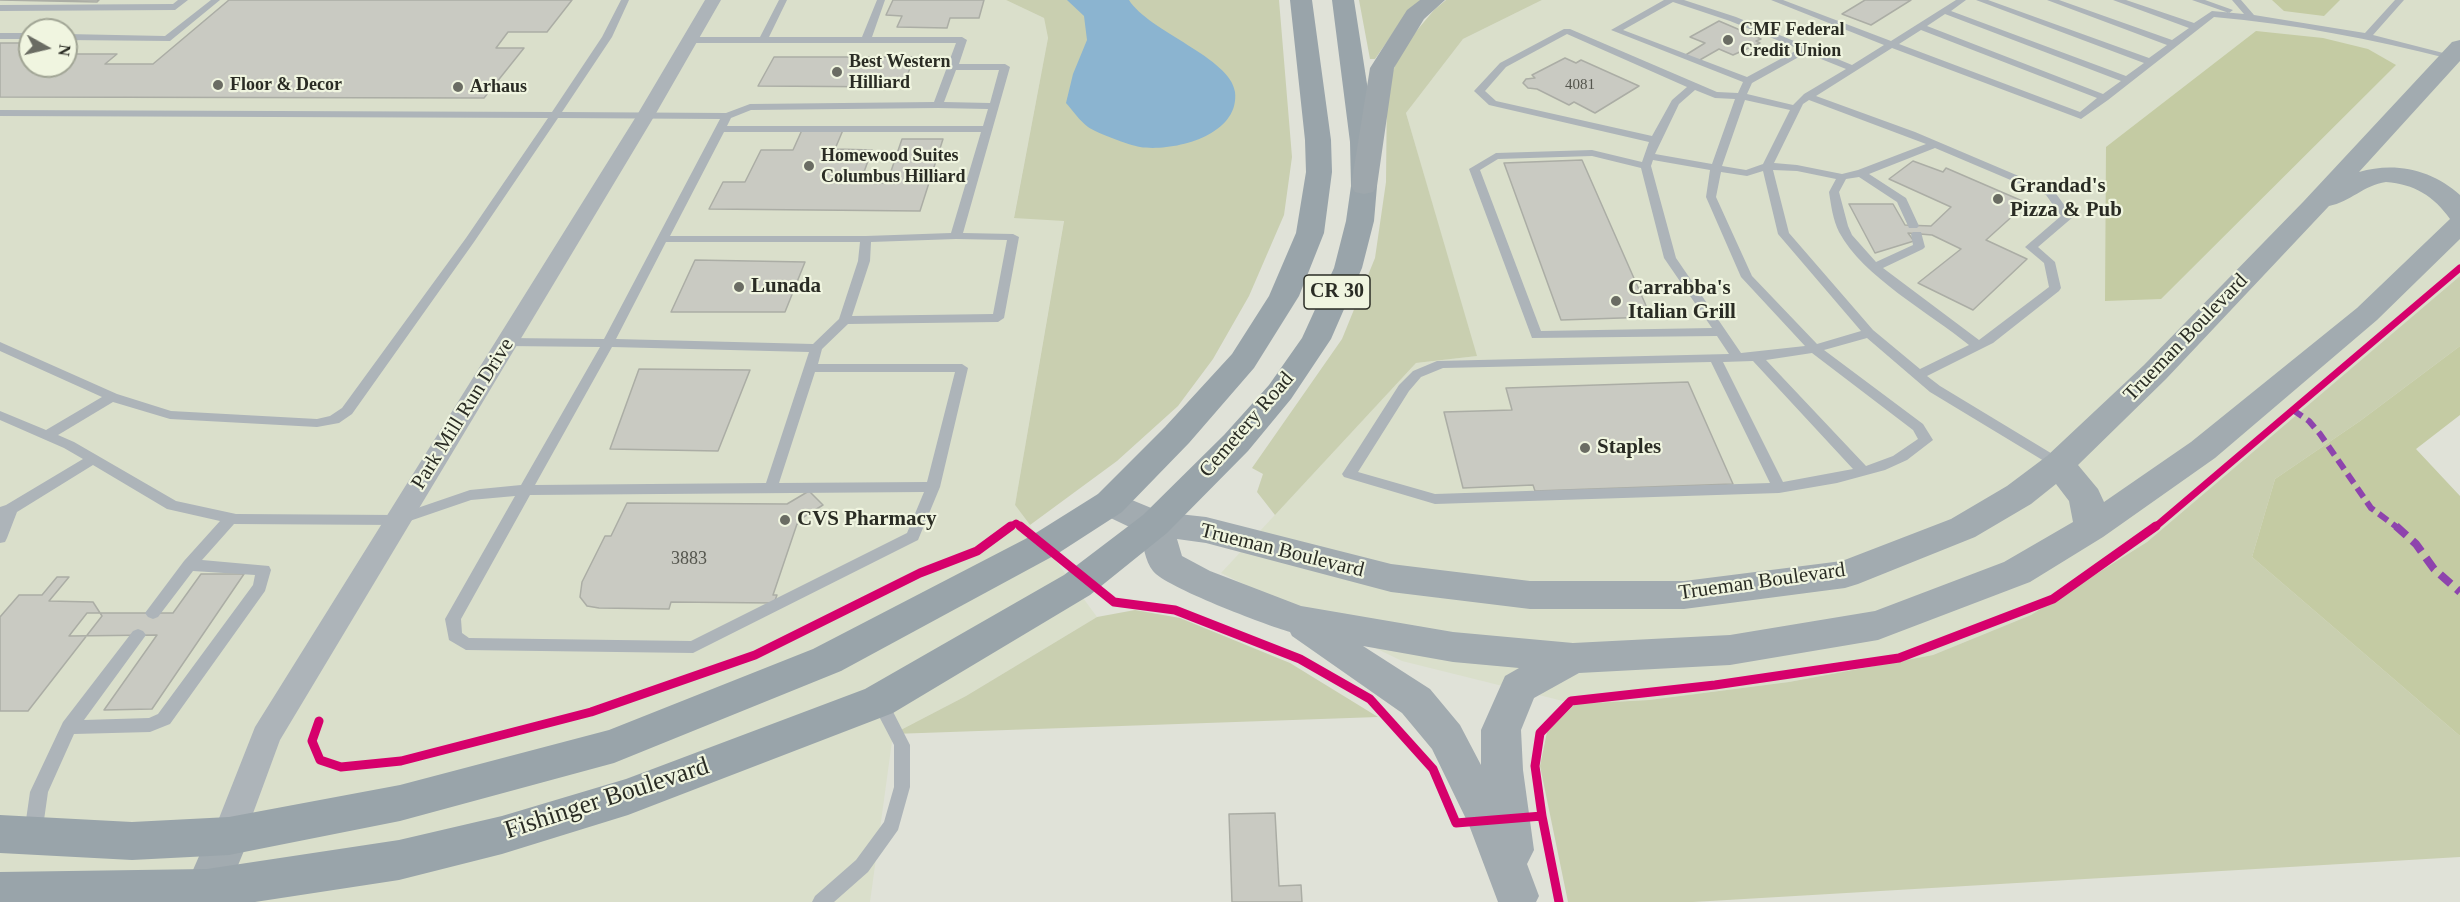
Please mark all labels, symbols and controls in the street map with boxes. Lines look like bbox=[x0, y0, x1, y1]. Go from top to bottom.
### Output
north arrow bbox=[18, 18, 78, 78]
place label: CMF Federal Credit Union bbox=[1740, 19, 1844, 62]
marker: CMF Federal Credit Union bbox=[1721, 33, 1735, 47]
text: N bbox=[55, 43, 74, 57]
place label: Best Western Hilliard bbox=[849, 51, 950, 94]
marker: Best Western Hilliard bbox=[830, 65, 844, 79]
place label: Floor & Decor bbox=[230, 74, 342, 96]
place label: Arhaus bbox=[470, 76, 527, 98]
house number: 4081 bbox=[1565, 76, 1595, 94]
marker: Floor & Decor bbox=[211, 78, 225, 92]
marker: Arhaus bbox=[451, 80, 465, 94]
place label: Homewood Suites Columbus Hilliard bbox=[821, 145, 966, 188]
marker: Homewood Suites Columbus Hilliard bbox=[802, 159, 816, 173]
place label: Grandad's Pizza & Pub bbox=[2010, 174, 2122, 224]
marker: Grandad's Pizza & Pub bbox=[1991, 192, 2005, 206]
street label: Trueman Boulevard bbox=[2119, 269, 2253, 407]
place label: Lunada bbox=[751, 274, 821, 300]
road number: CR 30 bbox=[1304, 275, 1370, 309]
place label: Carrabba's Italian Grill bbox=[1628, 276, 1736, 326]
marker: Lunada bbox=[732, 280, 746, 294]
marker: Carrabba's Italian Grill bbox=[1609, 294, 1623, 308]
street label: Park Mill Run Drive bbox=[406, 334, 520, 494]
street label: Cemetery Road bbox=[1194, 367, 1300, 483]
place label: Staples bbox=[1597, 435, 1661, 461]
marker: Staples bbox=[1578, 441, 1592, 455]
place label: CVS Pharmacy bbox=[797, 507, 936, 533]
marker: CVS Pharmacy bbox=[778, 513, 792, 527]
street label: Trueman Boulevard bbox=[1198, 518, 1366, 584]
house number: 3883 bbox=[671, 548, 707, 570]
street label: Trueman Boulevard bbox=[1677, 558, 1847, 606]
street label: Fishinger Boulevard bbox=[501, 751, 713, 847]

